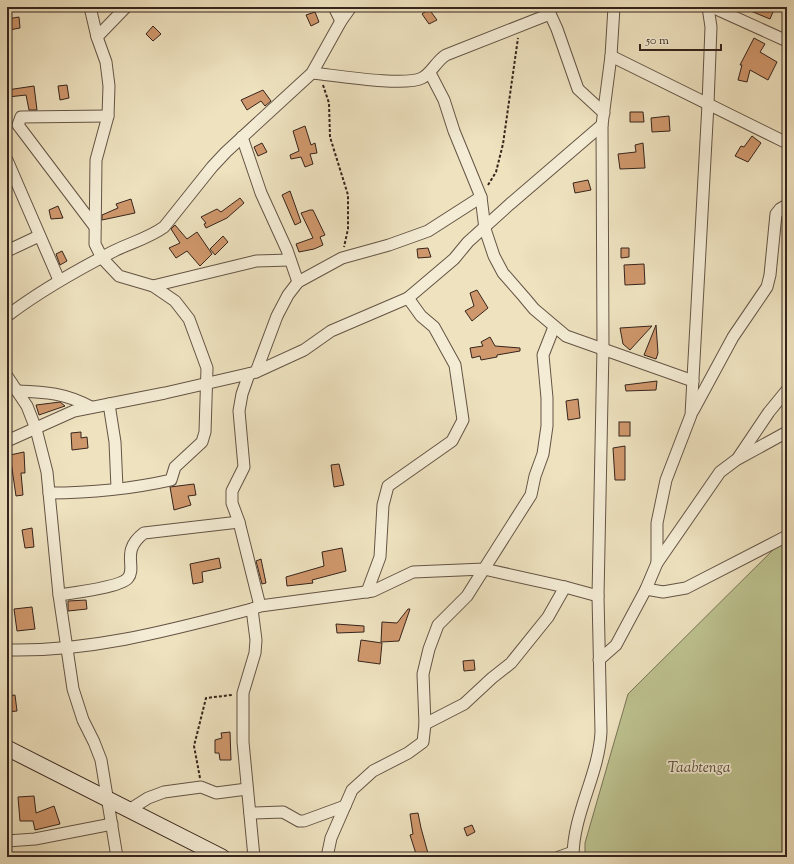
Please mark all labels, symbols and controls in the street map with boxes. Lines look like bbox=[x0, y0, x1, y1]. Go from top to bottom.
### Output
scale bar bbox=[640, 26, 721, 52]
text: 50 m bbox=[645, 32, 669, 50]
park label: Taabtenga bbox=[667, 758, 731, 779]

